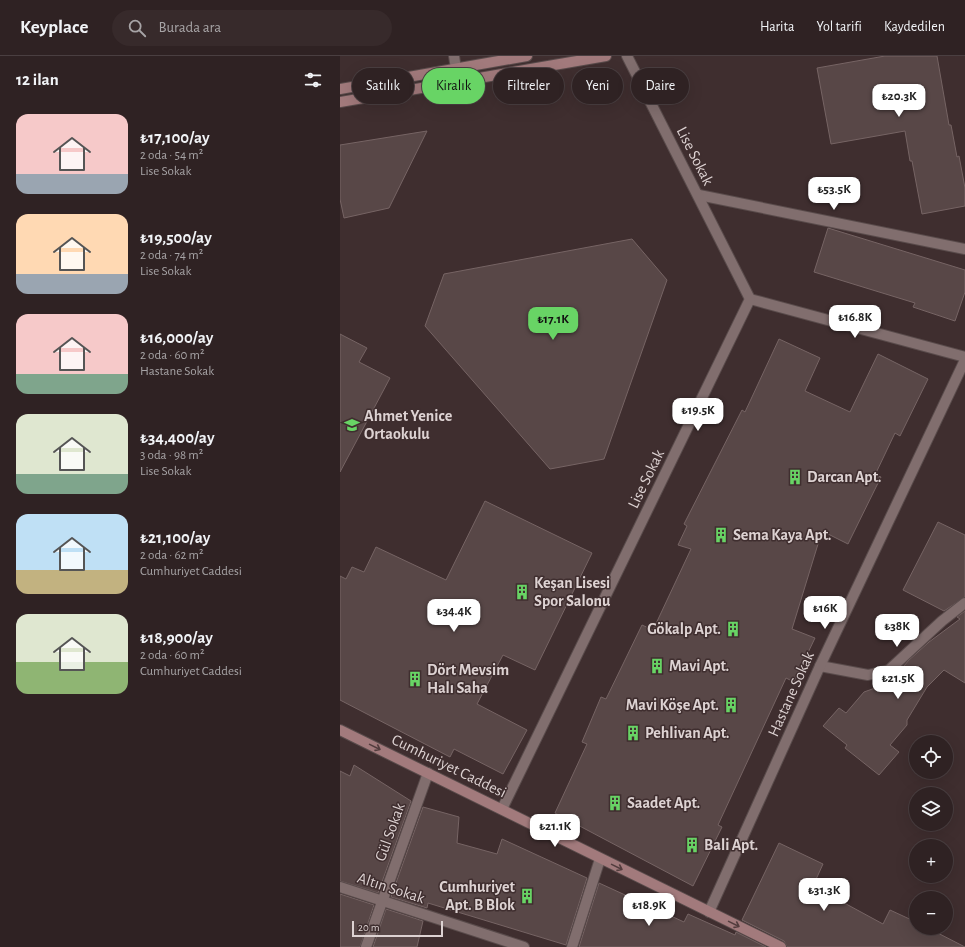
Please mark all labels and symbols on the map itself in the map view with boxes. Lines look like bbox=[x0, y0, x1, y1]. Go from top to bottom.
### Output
pin: ₺20.3K bbox=[866, 84, 932, 118]
street label: Lise Sokak bbox=[674, 124, 717, 188]
pin: ₺53.5K bbox=[801, 177, 867, 211]
pin: ₺16.8K bbox=[822, 305, 888, 339]
pin: ₺17.1K bbox=[520, 307, 586, 341]
pin: ₺19.5K bbox=[665, 398, 731, 432]
place label: Ahmet Yenice Ortaokulu bbox=[364, 408, 453, 442]
school or university icon: Ahmet Yenice Ortaokulu bbox=[343, 416, 361, 434]
street label: Lise Sokak bbox=[625, 446, 667, 511]
building icon: Darcan Apt. bbox=[786, 468, 804, 486]
place label: Darcan Apt. bbox=[807, 469, 881, 485]
building icon: Sema Kaya Apt. bbox=[712, 526, 730, 544]
place label: Sema Kaya Apt. bbox=[733, 527, 832, 544]
place label: Keşan Lisesi Spor Salonu bbox=[534, 575, 611, 609]
building icon: Keşan Lisesi Spor Salonu bbox=[513, 583, 531, 601]
pin: ₺16K bbox=[801, 596, 849, 630]
pin: ₺34.4K bbox=[421, 599, 487, 633]
pin: ₺38K bbox=[873, 614, 921, 648]
building icon: Gökalp Apt. bbox=[724, 620, 742, 638]
place label: Gökalp Apt. bbox=[647, 621, 721, 637]
street label: Hastane Sokak bbox=[765, 648, 817, 739]
building icon: Mavi Apt. bbox=[648, 657, 666, 675]
place label: Mavi Apt. bbox=[669, 658, 729, 674]
place label: Dört Mevsim Halı Saha bbox=[427, 662, 509, 696]
pin: ₺21.5K bbox=[865, 666, 931, 700]
building icon: Dört Mevsim Halı Saha bbox=[406, 670, 424, 688]
building icon: Mavi Köşe Apt. bbox=[722, 696, 740, 714]
place label: Mavi Köşe Apt. bbox=[626, 697, 719, 713]
building icon: Pehlivan Apt. bbox=[624, 724, 642, 742]
place label: Pehlivan Apt. bbox=[645, 725, 730, 741]
street label: Cumhuriyet Caddesi bbox=[389, 731, 509, 802]
one-way arrow bbox=[369, 744, 381, 751]
building icon: Saadet Apt. bbox=[606, 794, 624, 812]
place label: Saadet Apt. bbox=[627, 795, 700, 811]
street label: Gül Sokak bbox=[372, 800, 408, 863]
pin: ₺21.1K bbox=[522, 814, 588, 848]
building icon: Bali Apt. bbox=[683, 836, 701, 854]
place label: Bali Apt. bbox=[704, 837, 758, 853]
one-way arrow bbox=[611, 864, 623, 871]
street label: Altın Sokak bbox=[355, 870, 427, 907]
pin: ₺31.3K bbox=[791, 878, 857, 912]
place label: Cumhuriyet Apt. B Blok bbox=[439, 879, 516, 913]
building icon: Cumhuriyet Apt. B Blok bbox=[518, 887, 536, 905]
pin: ₺18.9K bbox=[616, 893, 682, 927]
scale bar bbox=[352, 919, 443, 938]
one-way arrow bbox=[728, 921, 740, 928]

